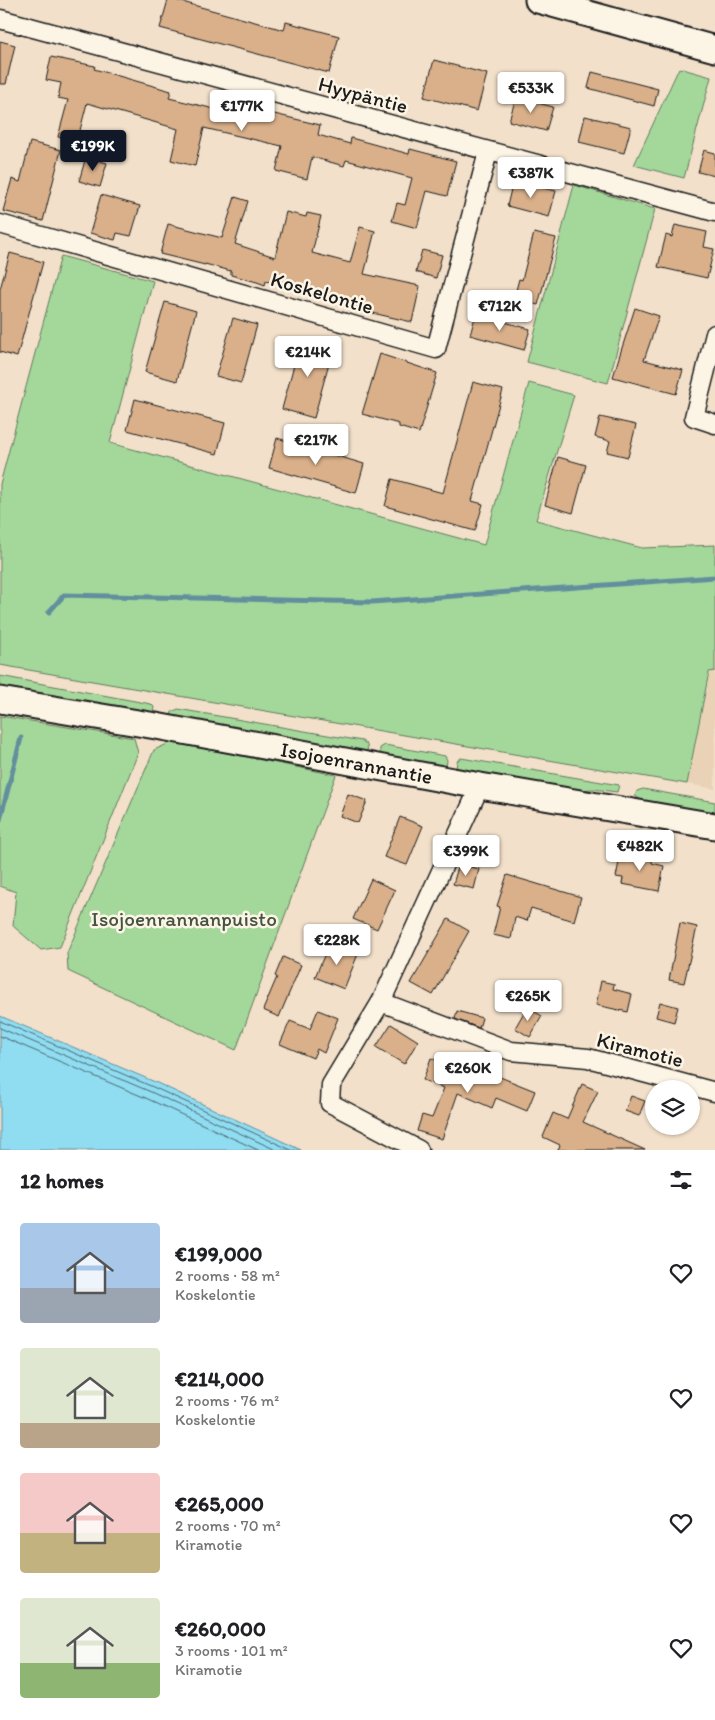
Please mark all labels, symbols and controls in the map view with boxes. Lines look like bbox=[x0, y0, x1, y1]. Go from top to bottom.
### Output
street label: Hyypäntie bbox=[316, 71, 411, 118]
pin: €533K bbox=[496, 72, 566, 114]
text: €533K bbox=[508, 78, 554, 97]
pin: €177K bbox=[207, 90, 277, 132]
text: €177K bbox=[221, 96, 263, 115]
pin: €199K bbox=[58, 130, 128, 172]
text: €199K bbox=[71, 136, 115, 155]
pin: €387K bbox=[496, 156, 566, 199]
text: €387K bbox=[509, 163, 553, 182]
street label: Koskelontie bbox=[268, 266, 376, 319]
pin: €712K bbox=[465, 290, 535, 332]
text: €712K bbox=[478, 296, 522, 315]
pin: €214K bbox=[273, 336, 343, 378]
text: €214K bbox=[286, 342, 330, 361]
pin: €217K bbox=[281, 424, 351, 466]
text: €217K bbox=[294, 430, 338, 449]
street label: Isojoenrannantie bbox=[279, 736, 434, 789]
pin: €482K bbox=[605, 830, 675, 872]
pin: €399K bbox=[431, 834, 501, 877]
text: €482K bbox=[617, 836, 663, 855]
text: €399K bbox=[444, 841, 488, 860]
park label: Isojoenrannanpuisto bbox=[91, 906, 277, 931]
pin: €228K bbox=[302, 924, 372, 966]
text: €228K bbox=[315, 930, 359, 949]
pin: €265K bbox=[493, 980, 563, 1022]
text: €265K bbox=[506, 986, 550, 1005]
street label: Kiramotie bbox=[594, 1027, 686, 1072]
pin: €260K bbox=[433, 1052, 503, 1094]
text: €260K bbox=[445, 1058, 491, 1077]
map controls bbox=[645, 1080, 700, 1135]
button: layers bbox=[645, 1080, 700, 1135]
icon: filters bbox=[667, 1166, 695, 1194]
text: 12 homes bbox=[20, 1168, 104, 1193]
text: €199,000 bbox=[175, 1241, 263, 1266]
icon: home bbox=[60, 1243, 120, 1303]
icon: heart bbox=[667, 1259, 695, 1287]
text: 2 rooms · 58 m² bbox=[175, 1266, 280, 1285]
text: Koskelontie bbox=[175, 1285, 256, 1304]
text: €214,000 bbox=[175, 1366, 264, 1391]
icon: home bbox=[60, 1368, 120, 1428]
icon: heart bbox=[667, 1384, 695, 1412]
text: 2 rooms · 76 m² bbox=[175, 1391, 279, 1410]
text: Koskelontie bbox=[175, 1410, 256, 1429]
text: €265,000 bbox=[175, 1491, 264, 1516]
icon: home bbox=[60, 1493, 120, 1553]
icon: heart bbox=[667, 1509, 695, 1537]
text: 2 rooms · 70 m² bbox=[175, 1516, 281, 1535]
text: Kiramotie bbox=[175, 1535, 242, 1554]
text: €260,000 bbox=[175, 1616, 266, 1641]
icon: home bbox=[60, 1618, 120, 1678]
icon: heart bbox=[667, 1634, 695, 1662]
text: 3 rooms · 101 m² bbox=[175, 1641, 288, 1660]
text: Kiramotie bbox=[175, 1660, 242, 1679]

